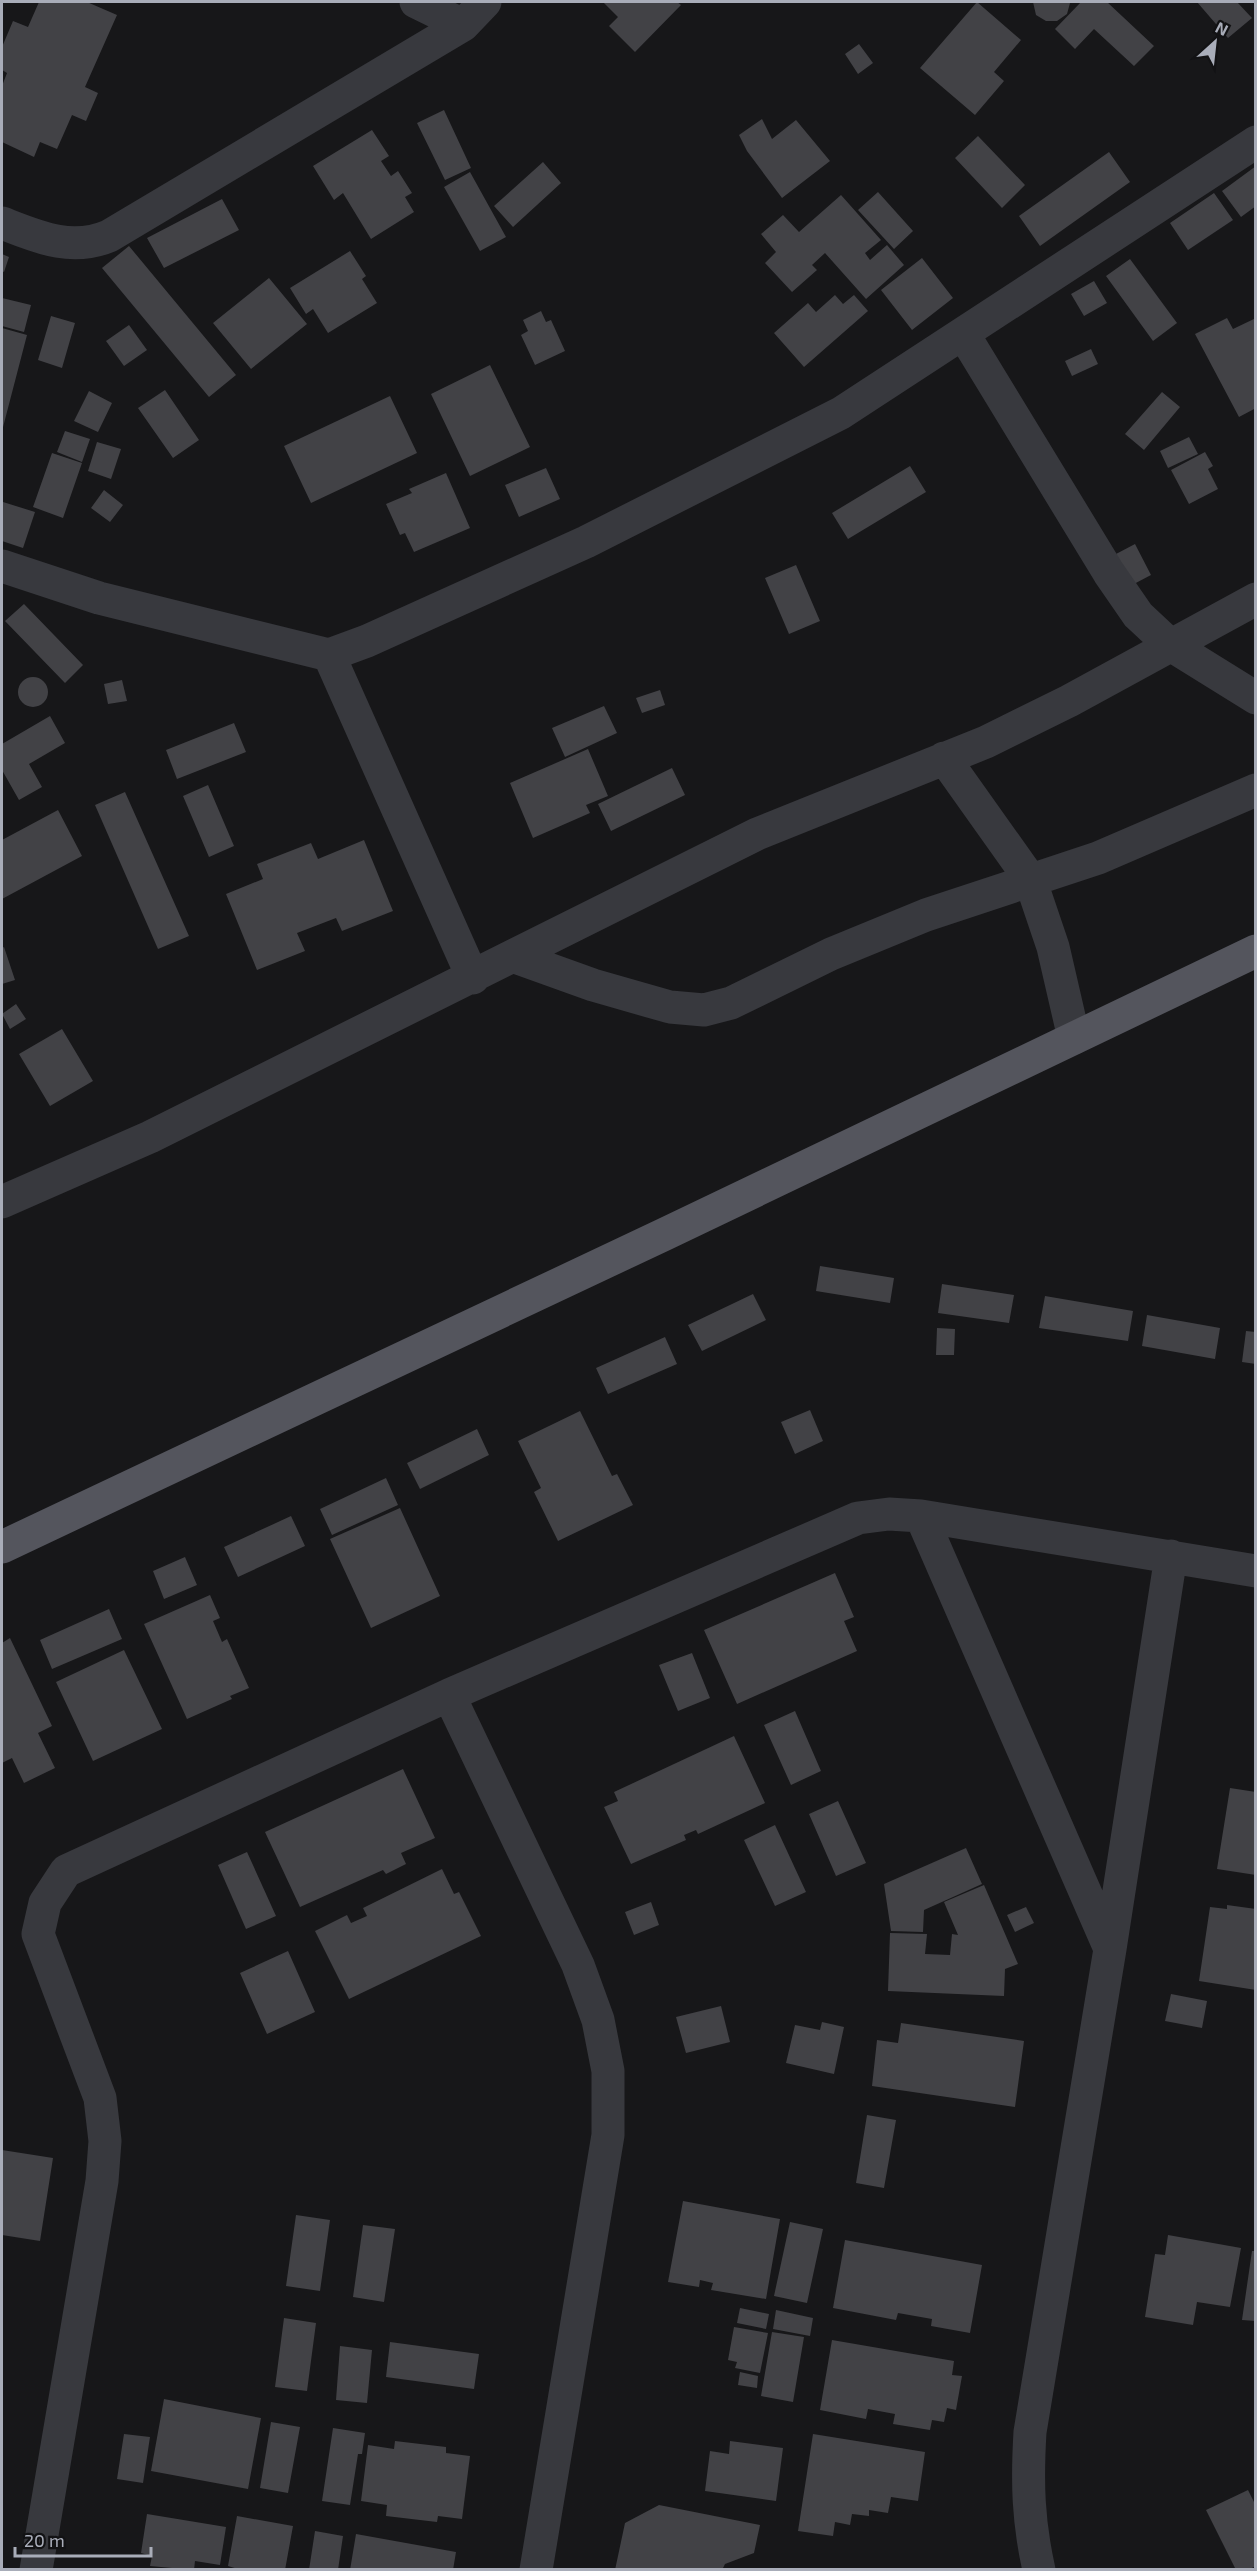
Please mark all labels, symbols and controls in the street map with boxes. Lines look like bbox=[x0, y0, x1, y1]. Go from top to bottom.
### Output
north arrow bbox=[1185, 12, 1245, 72]
text: N bbox=[1213, 17, 1232, 39]
scale bar bbox=[15, 2520, 152, 2558]
text: 20 m bbox=[24, 2529, 65, 2551]

